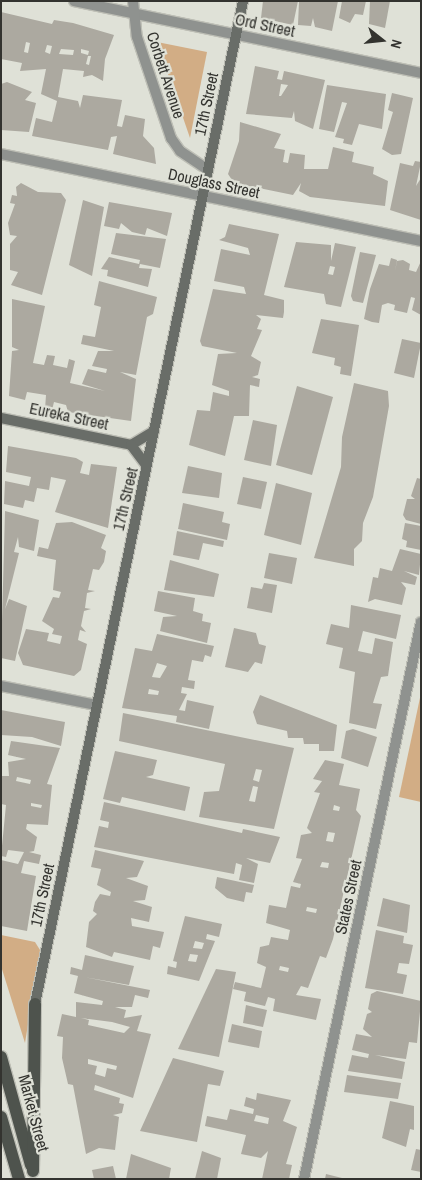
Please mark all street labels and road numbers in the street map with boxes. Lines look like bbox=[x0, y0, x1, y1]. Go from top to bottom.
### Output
street label: Ord Street bbox=[233, 9, 297, 41]
street label: Corbett Avenue bbox=[143, 29, 189, 121]
street label: 17th Street bbox=[190, 71, 222, 137]
street label: Douglass Street bbox=[166, 164, 262, 202]
street label: Eureka Street bbox=[28, 398, 110, 434]
street label: 17th Street bbox=[108, 466, 142, 532]
street label: States Street bbox=[331, 858, 365, 936]
street label: 17th Street bbox=[26, 862, 58, 928]
street label: Market Street bbox=[15, 1072, 53, 1154]

